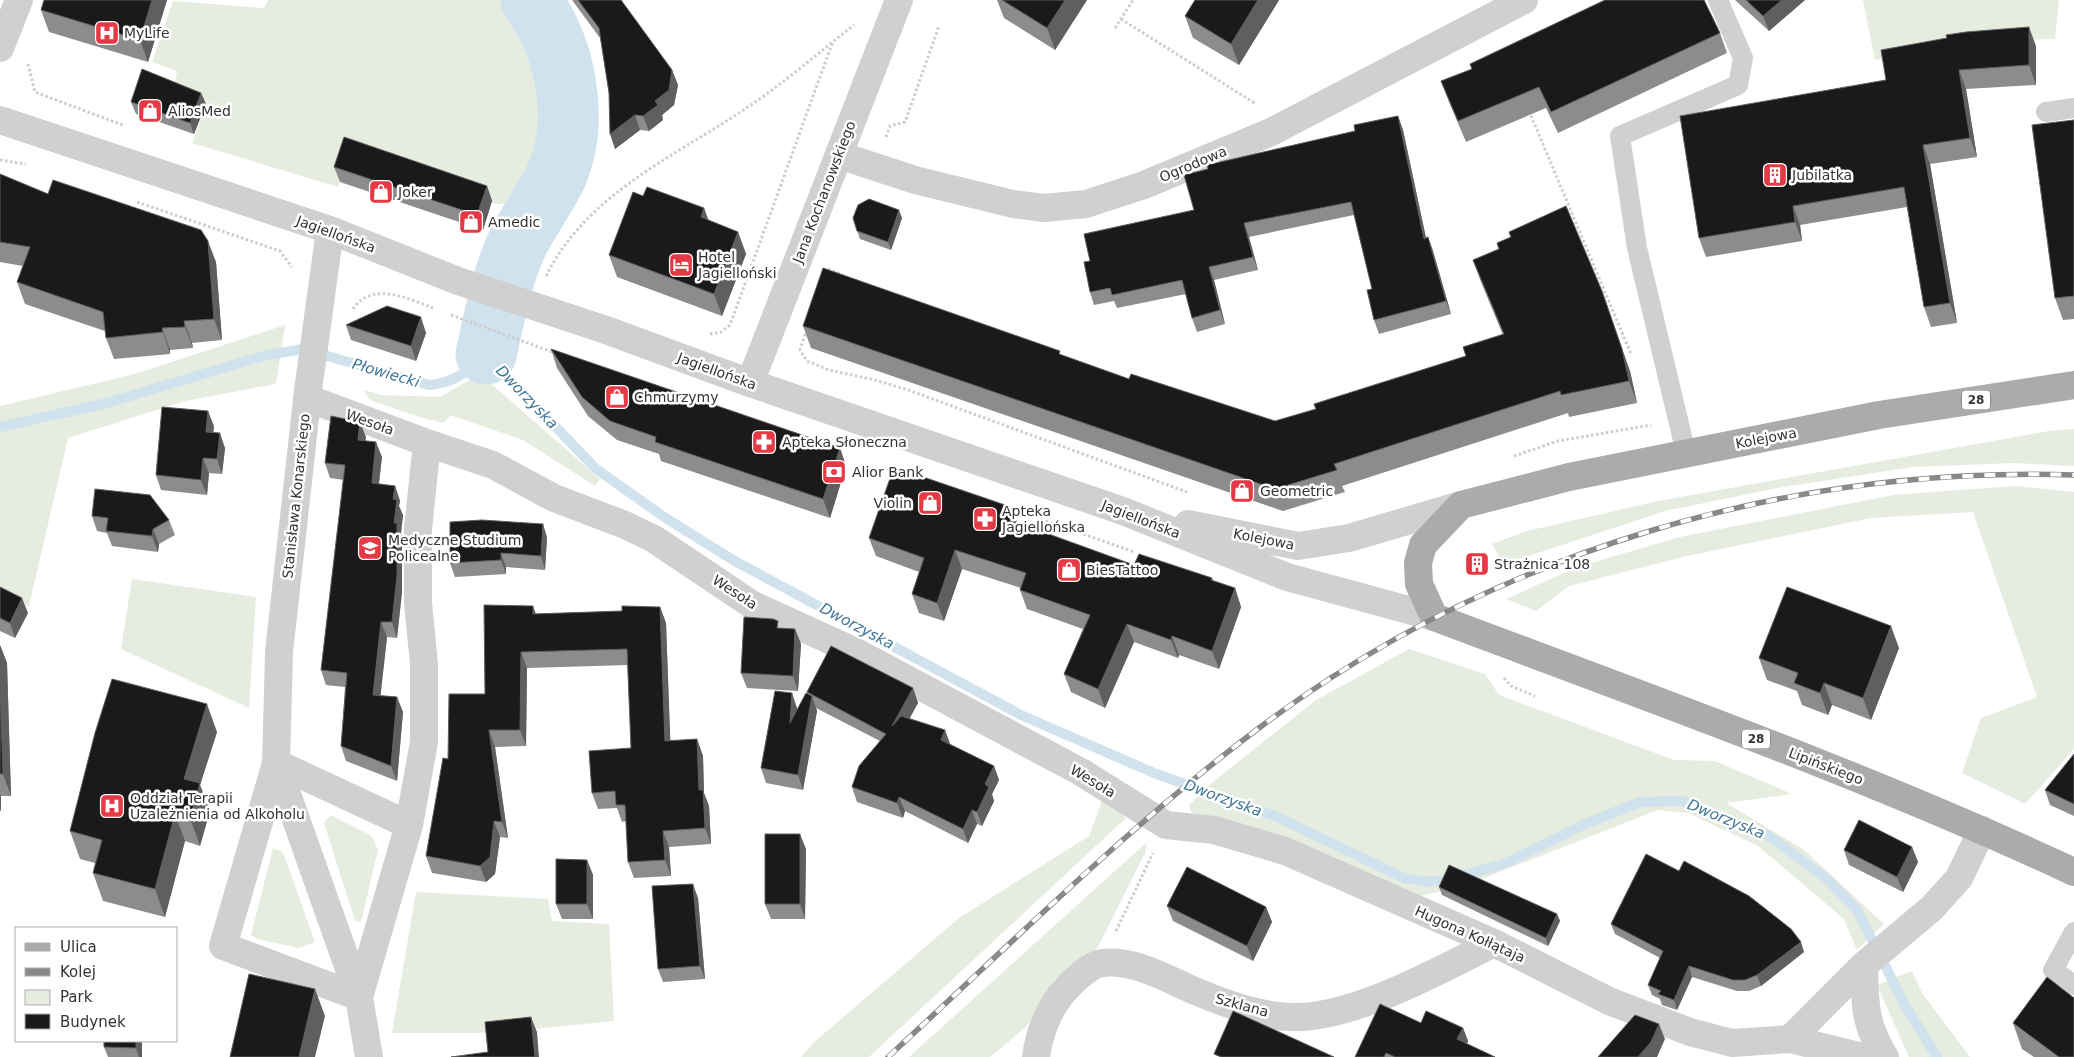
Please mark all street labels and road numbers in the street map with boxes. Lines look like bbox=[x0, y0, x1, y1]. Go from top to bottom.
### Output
street label: Jana Kochanowskiego bbox=[789, 119, 859, 266]
street label: Ogrodowa bbox=[1157, 143, 1229, 185]
street label: Jagiellońska bbox=[293, 212, 378, 256]
street label: Jagiellońska bbox=[674, 349, 759, 393]
road number: 28 bbox=[1962, 390, 1990, 410]
street label: Wesoła bbox=[344, 406, 396, 438]
street label: Stanisława Konarskiego bbox=[279, 413, 313, 579]
street label: Kolejowa bbox=[1734, 424, 1798, 452]
street label: Jagiellońska bbox=[1098, 496, 1183, 541]
street label: Kolejowa bbox=[1232, 525, 1296, 553]
street label: Wesoła bbox=[710, 572, 760, 612]
road number: 28 bbox=[1742, 730, 1770, 749]
street label: Lipińskiego bbox=[1786, 744, 1866, 788]
street label: Wesoła bbox=[1067, 761, 1119, 801]
street label: Hugona Kołłątaja bbox=[1412, 903, 1528, 965]
street label: Szklana bbox=[1214, 990, 1270, 1020]

